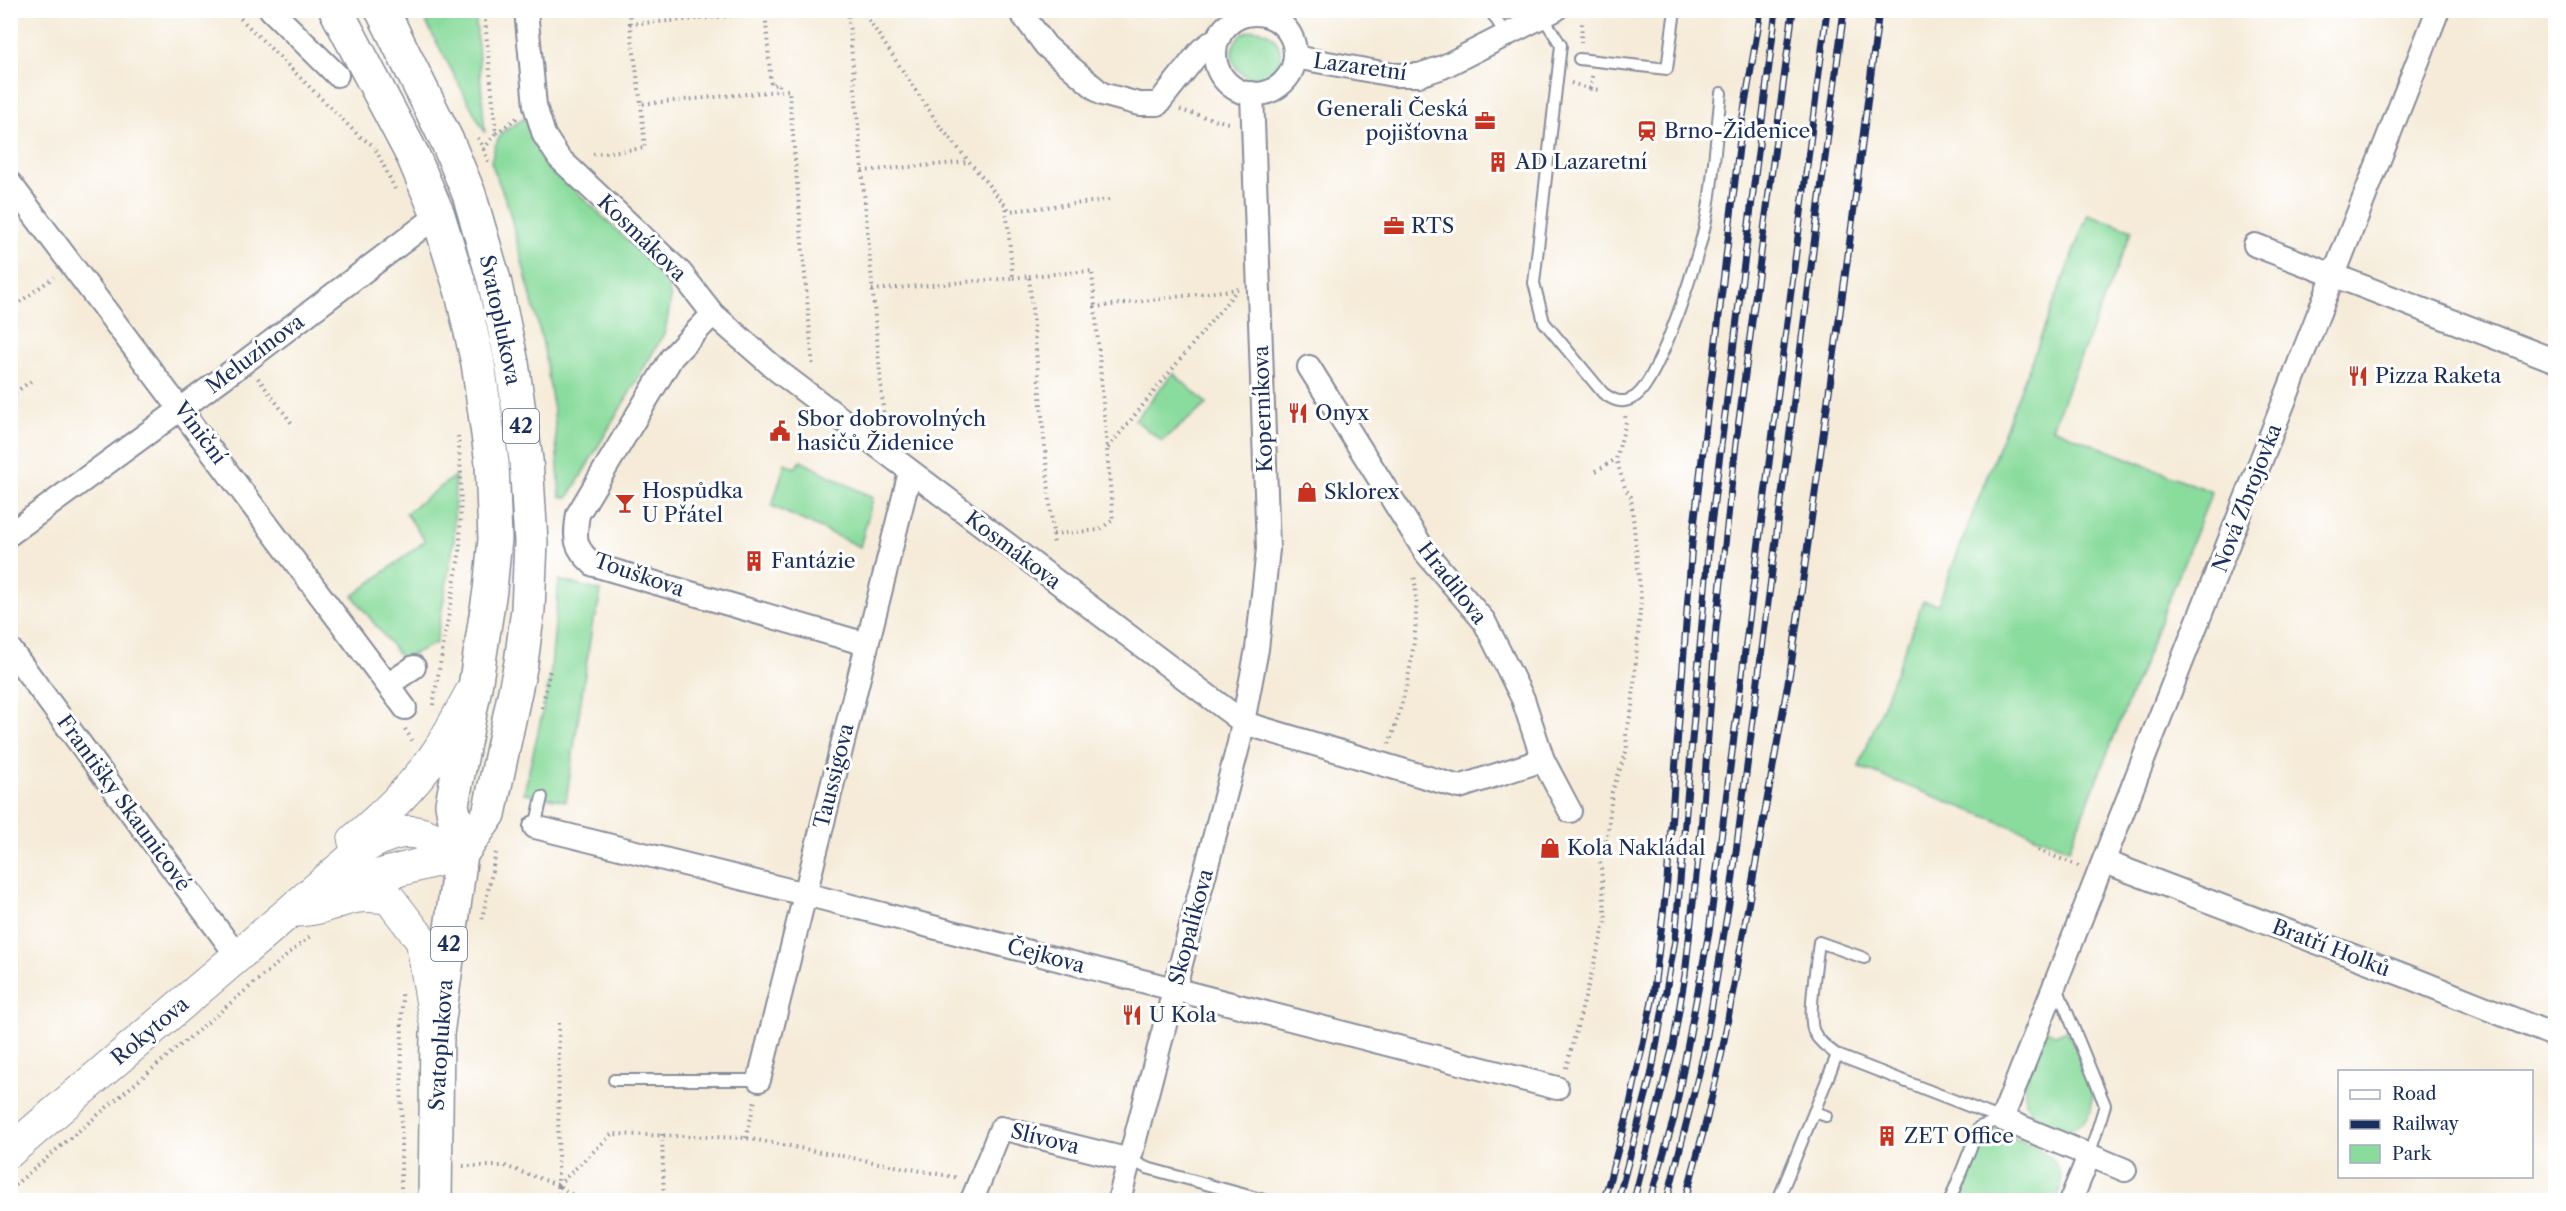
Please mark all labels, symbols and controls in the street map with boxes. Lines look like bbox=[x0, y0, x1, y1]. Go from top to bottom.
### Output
street label: Lazaretní bbox=[1312, 48, 1408, 85]
place label: Generali Česká pojišťovna bbox=[1316, 96, 1469, 145]
office icon: Generali Česká pojišťovna bbox=[1473, 109, 1497, 133]
place label: Brno-Židenice bbox=[1664, 118, 1810, 143]
station icon: Brno-Židenice bbox=[1635, 119, 1659, 143]
place label: AD Lazaretní bbox=[1514, 149, 1647, 174]
building icon: AD Lazaretní bbox=[1486, 150, 1510, 174]
street label: Kosmákova bbox=[593, 189, 693, 287]
place label: RTS bbox=[1411, 213, 1454, 238]
office icon: RTS bbox=[1382, 214, 1406, 238]
street label: Svatoplukova bbox=[475, 253, 527, 388]
street label: Meluzínova bbox=[201, 308, 309, 399]
street label: Koperníkova bbox=[1248, 344, 1277, 473]
place label: Pizza Raketa bbox=[2375, 363, 2502, 388]
restaurant icon: Pizza Raketa bbox=[2346, 364, 2370, 388]
street label: Viniční bbox=[168, 396, 232, 469]
place label: Onyx bbox=[1315, 400, 1370, 425]
restaurant icon: Onyx bbox=[1286, 401, 1310, 425]
place label: Sbor dobrovolných hasičů Židenice bbox=[797, 406, 986, 455]
road number: 42 bbox=[503, 409, 539, 443]
public building icon: Sbor dobrovolných hasičů Židenice bbox=[768, 419, 792, 443]
street label: Nová Zbrojovka bbox=[2207, 419, 2287, 576]
place label: Hospůdka U Přátel bbox=[642, 478, 744, 527]
place label: Sklorex bbox=[1324, 479, 1400, 504]
shop icon: Sklorex bbox=[1295, 480, 1319, 504]
bar icon: Hospůdka U Přátel bbox=[613, 491, 637, 515]
street label: Kosmákova bbox=[960, 505, 1067, 594]
street label: Hradilova bbox=[1413, 537, 1493, 629]
street label: Touškova bbox=[591, 547, 689, 602]
place label: Fantázie bbox=[771, 548, 856, 573]
building icon: Fantázie bbox=[742, 549, 766, 573]
street label: Františky Skaunicové bbox=[52, 710, 197, 896]
street label: Taussigova bbox=[808, 720, 859, 831]
place label: Kola Nakládal bbox=[1567, 835, 1706, 860]
shop icon: Kola Nakládal bbox=[1538, 836, 1562, 860]
street label: Skopalíkova bbox=[1163, 865, 1218, 988]
street label: Bratří Holků bbox=[2269, 914, 2394, 982]
road number: 42 bbox=[431, 927, 467, 961]
street label: Čejkova bbox=[1005, 933, 1089, 978]
street label: Svatoplukova bbox=[423, 977, 458, 1112]
street label: Rokytova bbox=[106, 991, 194, 1070]
place label: U Kola bbox=[1149, 1002, 1218, 1027]
restaurant icon: U Kola bbox=[1120, 1003, 1144, 1027]
legend bbox=[2338, 1070, 2533, 1178]
text: Road bbox=[2392, 1083, 2437, 1105]
text: Railway bbox=[2392, 1113, 2460, 1135]
street label: Slívova bbox=[1008, 1118, 1083, 1159]
place label: ZET Office bbox=[1904, 1123, 2014, 1148]
building icon: ZET Office bbox=[1875, 1124, 1899, 1148]
text: Park bbox=[2392, 1143, 2433, 1165]

